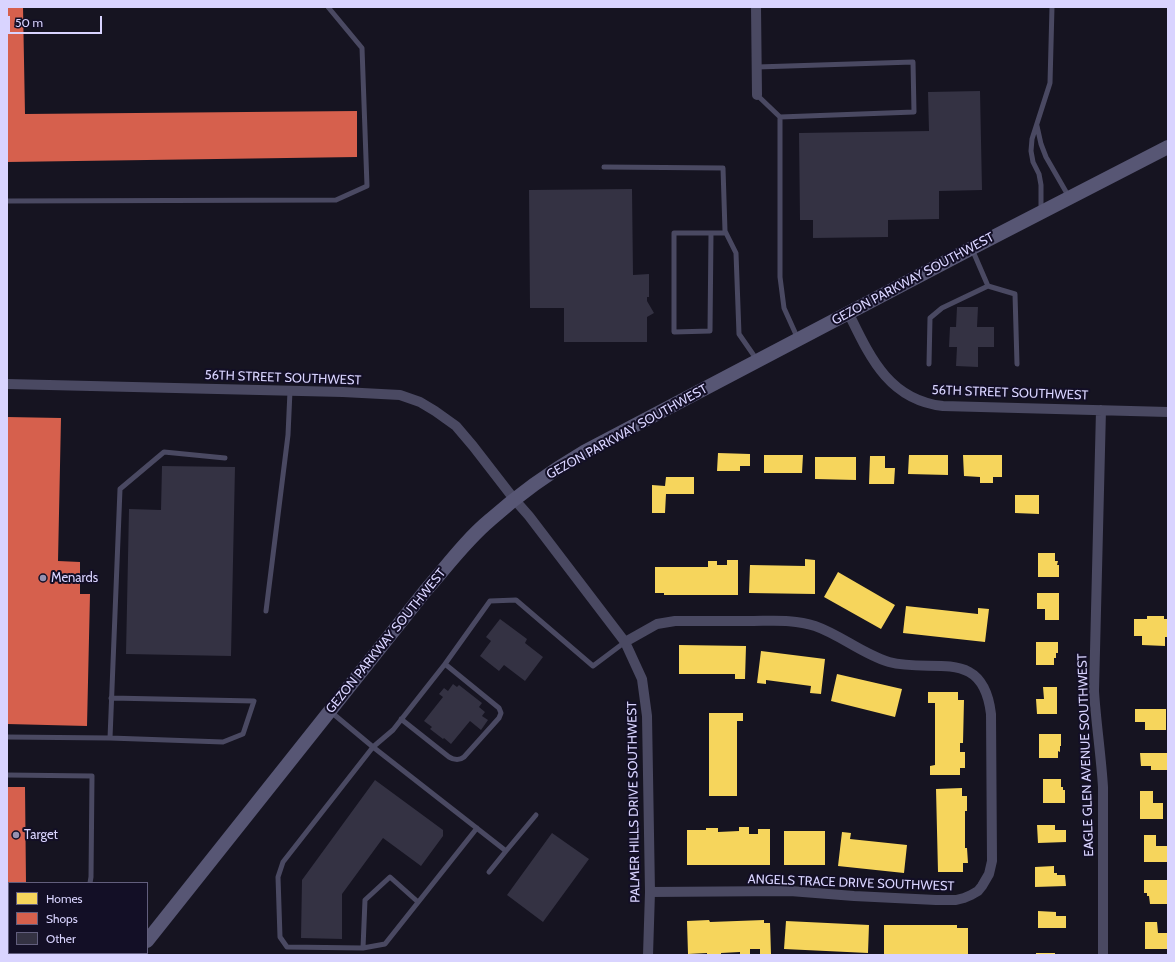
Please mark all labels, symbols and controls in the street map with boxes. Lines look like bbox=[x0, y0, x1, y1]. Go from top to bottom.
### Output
scale bar bbox=[10, 8, 104, 34]
text: 50 m bbox=[15, 15, 43, 30]
street label: GEZON PARKWAY SOUTHWEST bbox=[829, 230, 997, 328]
street label: 56TH STREET SOUTHWEST bbox=[204, 367, 362, 389]
street label: GEZON PARKWAY SOUTHWEST bbox=[544, 381, 710, 483]
street label: 56TH STREET SOUTHWEST bbox=[931, 382, 1089, 404]
street label: GEZON PARKWAY SOUTHWEST bbox=[323, 566, 449, 716]
place label: Menards bbox=[51, 570, 98, 586]
marker: Menards bbox=[38, 573, 48, 583]
street label: EAGLE GLEN AVENUE SOUTHWEST bbox=[1075, 653, 1097, 857]
street label: PALMER HILLS DRIVE SOUTHWEST bbox=[624, 701, 644, 903]
place label: Target bbox=[24, 827, 58, 843]
marker: Target bbox=[11, 830, 21, 840]
street label: ANGELS TRACE DRIVE SOUTHWEST bbox=[747, 872, 955, 894]
legend bbox=[8, 882, 148, 954]
text: Homes bbox=[46, 891, 83, 906]
text: Shops bbox=[46, 911, 78, 926]
text: Other bbox=[46, 931, 76, 946]

